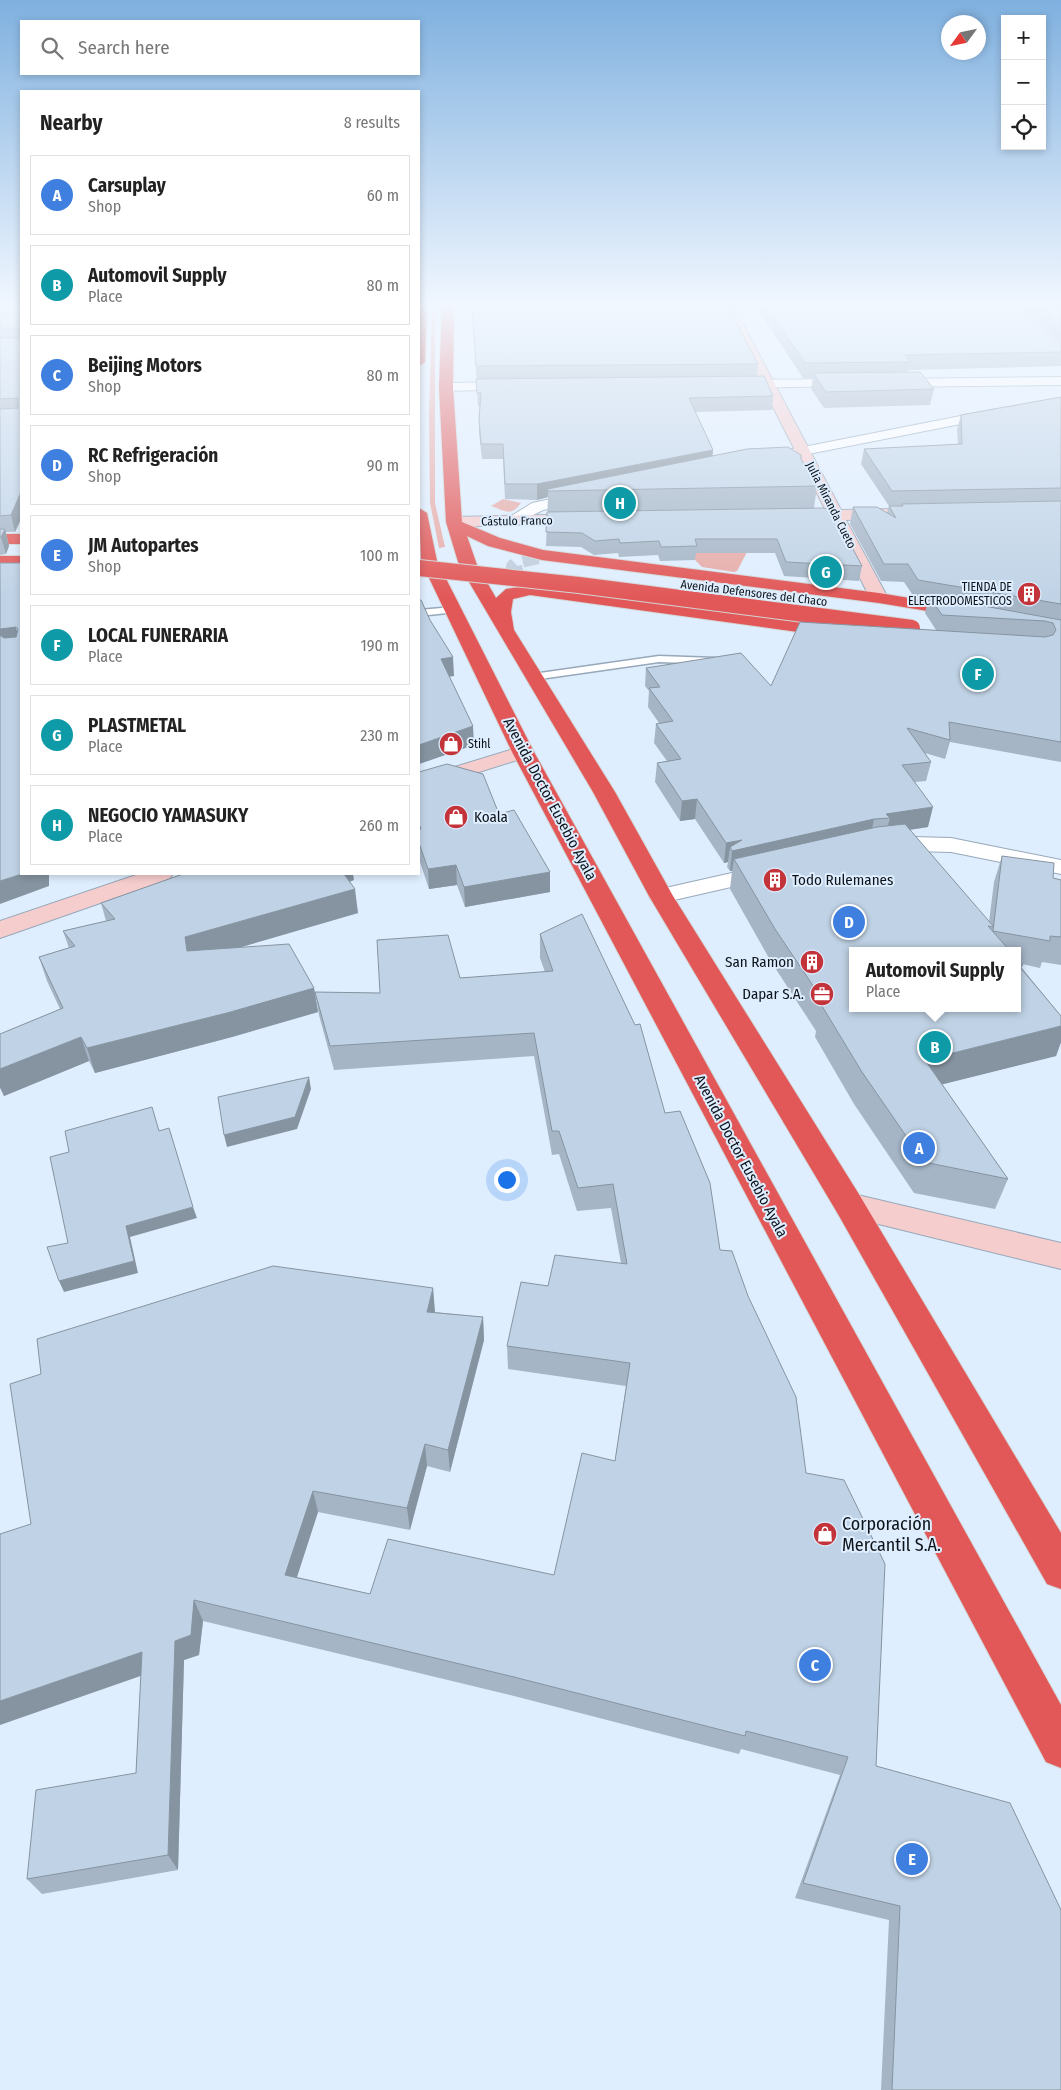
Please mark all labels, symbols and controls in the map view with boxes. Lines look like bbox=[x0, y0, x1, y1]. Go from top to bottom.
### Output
north arrow bbox=[941, 15, 986, 60]
map controls bbox=[1001, 15, 1046, 150]
button: + bbox=[1001, 15, 1046, 60]
search box bbox=[20, 20, 420, 75]
icon: search bbox=[38, 34, 66, 62]
text: Search here bbox=[78, 36, 170, 59]
button: − bbox=[1001, 60, 1046, 105]
button: locate bbox=[1001, 105, 1046, 150]
text: Nearby bbox=[40, 110, 102, 136]
text: 8 results bbox=[344, 113, 400, 132]
text: Carsuplay bbox=[88, 174, 166, 197]
text: A bbox=[53, 186, 61, 205]
text: 60 m bbox=[367, 186, 399, 205]
text: Shop bbox=[88, 197, 121, 216]
text: Automovil Supply bbox=[88, 264, 227, 287]
text: B bbox=[53, 276, 61, 295]
text: 80 m bbox=[367, 276, 399, 295]
text: Place bbox=[88, 287, 123, 306]
text: Beijing Motors bbox=[88, 354, 202, 377]
text: C bbox=[53, 366, 61, 385]
text: 80 m bbox=[367, 366, 399, 385]
text: Shop bbox=[88, 377, 121, 396]
text: RC Refrigeración bbox=[88, 444, 218, 467]
text: D bbox=[52, 456, 62, 475]
text: 90 m bbox=[367, 456, 399, 475]
street label: Julia Miranda Cueto bbox=[803, 459, 859, 551]
text: Shop bbox=[88, 467, 121, 486]
pin: H bbox=[604, 484, 636, 522]
street label: Cástulo Franco bbox=[481, 513, 553, 529]
text: JM Autopartes bbox=[88, 534, 199, 557]
text: E bbox=[53, 546, 61, 565]
text: 100 m bbox=[360, 546, 399, 565]
pin: G bbox=[810, 553, 842, 591]
text: Shop bbox=[88, 557, 121, 576]
street label: Avenida Defensores del Chaco bbox=[680, 577, 828, 609]
place label: TIENDA DE ELECTRODOMESTICOS bbox=[908, 580, 1012, 608]
building icon: TIENDA DE ELECTRODOMESTICOS bbox=[1016, 581, 1042, 607]
text: LOCAL FUNERARIA bbox=[88, 624, 228, 647]
text: F bbox=[53, 636, 61, 655]
text: 190 m bbox=[361, 636, 399, 655]
text: Place bbox=[88, 647, 123, 666]
pin: F bbox=[962, 655, 994, 693]
text: PLASTMETAL bbox=[88, 714, 186, 737]
street label: Avenida Doctor Eusebio Ayala bbox=[499, 715, 601, 883]
text: G bbox=[52, 726, 62, 745]
text: 230 m bbox=[360, 726, 399, 745]
shop icon: Stihl bbox=[438, 731, 464, 757]
text: Place bbox=[88, 737, 123, 756]
place label: Stihl bbox=[468, 737, 490, 751]
text: NEGOCIO YAMASUKY bbox=[88, 804, 248, 827]
shop icon: Koala bbox=[443, 804, 469, 830]
place label: Koala bbox=[474, 808, 508, 826]
text: H bbox=[52, 816, 62, 835]
text: 260 m bbox=[360, 816, 399, 835]
text: Place bbox=[88, 827, 123, 846]
building icon: Todo Rulemanes bbox=[762, 867, 788, 893]
place label: Todo Rulemanes bbox=[792, 871, 893, 889]
pin: D bbox=[833, 903, 865, 941]
popup bbox=[849, 947, 1021, 1012]
building icon: San Ramon bbox=[799, 949, 825, 975]
place label: San Ramon bbox=[725, 953, 794, 971]
text: Automovil Supply bbox=[866, 959, 1004, 982]
office icon: Dapar S.A. bbox=[809, 981, 835, 1007]
text: Place bbox=[866, 982, 900, 1001]
place label: Dapar S.A. bbox=[742, 985, 804, 1003]
pin: B bbox=[919, 1028, 951, 1066]
street label: Avenida Doctor Eusebio Ayala bbox=[690, 1072, 792, 1240]
pin: A bbox=[903, 1129, 935, 1167]
your location bbox=[494, 1167, 520, 1193]
place label: Corporación Mercantil S.A. bbox=[842, 1513, 941, 1556]
shop icon: Corporación Mercantil S.A. bbox=[812, 1521, 838, 1547]
pin: C bbox=[799, 1646, 831, 1684]
pin: E bbox=[896, 1840, 928, 1878]

